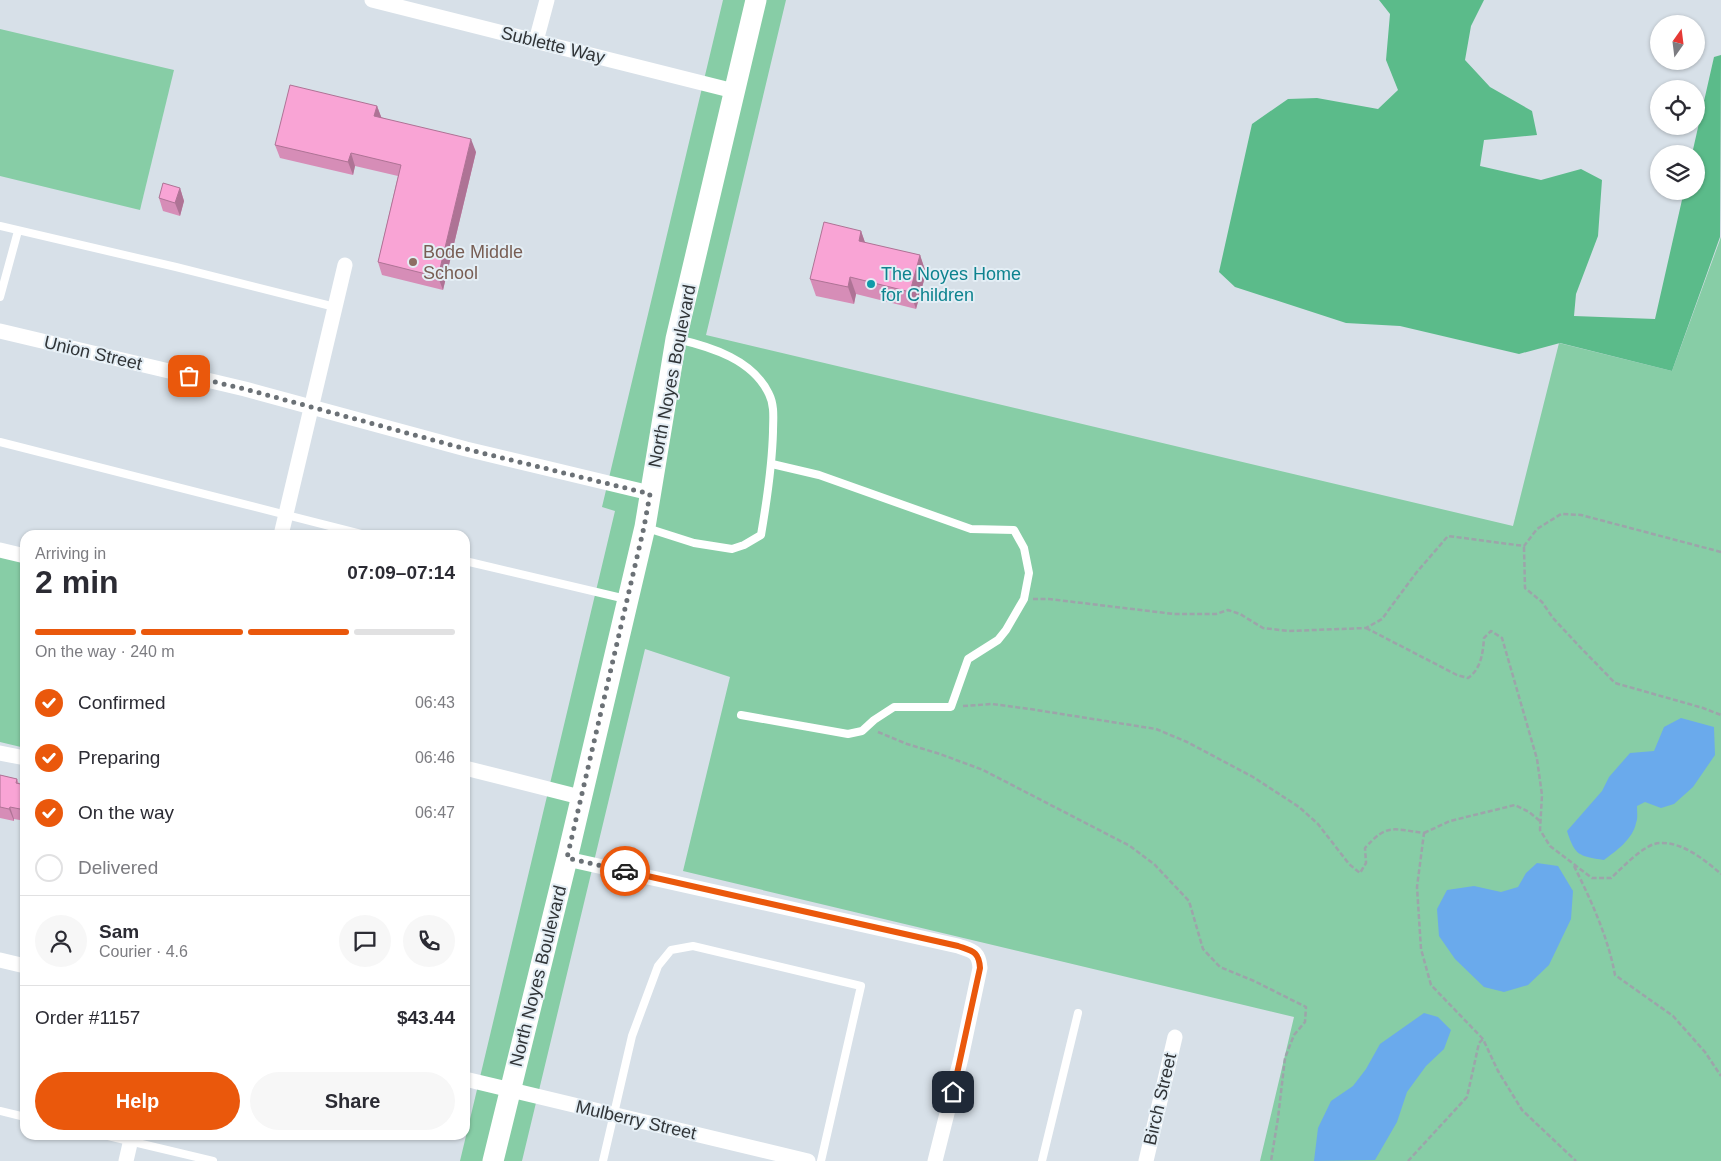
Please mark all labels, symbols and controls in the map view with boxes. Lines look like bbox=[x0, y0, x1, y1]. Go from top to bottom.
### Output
north arrow bbox=[1650, 15, 1705, 70]
map controls bbox=[1650, 15, 1705, 200]
street label: Sublette Way bbox=[499, 22, 607, 68]
button: locate bbox=[1650, 80, 1705, 135]
button: layers bbox=[1650, 145, 1705, 200]
place label: Bode Middle School bbox=[423, 242, 523, 283]
marker: Bode Middle School bbox=[407, 256, 419, 268]
place label: The Noyes Home for Children bbox=[881, 264, 1021, 305]
marker: The Noyes Home for Children bbox=[865, 278, 877, 290]
street label: North Noyes Boulevard bbox=[644, 283, 700, 469]
street label: Union Street bbox=[42, 332, 144, 374]
pin bbox=[168, 355, 210, 397]
icon: bag bbox=[175, 362, 203, 390]
text: Arriving in bbox=[35, 545, 106, 562]
text: 07:09–07:14 bbox=[347, 562, 455, 583]
text: 2 min bbox=[35, 564, 119, 600]
text: On the way · 240 m bbox=[35, 643, 175, 660]
icon: check bbox=[35, 689, 63, 717]
text: Confirmed bbox=[78, 692, 166, 713]
text: 06:43 bbox=[415, 694, 455, 711]
icon: check bbox=[35, 744, 63, 772]
text: Preparing bbox=[78, 747, 160, 768]
text: 06:46 bbox=[415, 749, 455, 766]
icon: check bbox=[35, 799, 63, 827]
text: On the way bbox=[78, 802, 174, 823]
text: 06:47 bbox=[415, 804, 455, 821]
courier bbox=[600, 846, 650, 896]
text: Delivered bbox=[78, 857, 158, 878]
icon: car bbox=[611, 857, 639, 885]
street label: North Noyes Boulevard bbox=[506, 883, 570, 1069]
button: person bbox=[35, 915, 87, 967]
button: chat bbox=[339, 915, 391, 967]
button: phone bbox=[403, 915, 455, 967]
text: Sam bbox=[99, 921, 139, 942]
text: Courier · 4.6 bbox=[99, 943, 188, 960]
text: Order #1157 bbox=[35, 1007, 140, 1028]
text: $43.44 bbox=[397, 1007, 455, 1028]
street label: Birch Street bbox=[1140, 1051, 1180, 1147]
pin bbox=[932, 1071, 974, 1113]
button: Help bbox=[35, 1072, 240, 1130]
button: Share bbox=[250, 1072, 455, 1130]
icon: home bbox=[939, 1078, 967, 1106]
street label: Mulberry Street bbox=[574, 1096, 698, 1144]

